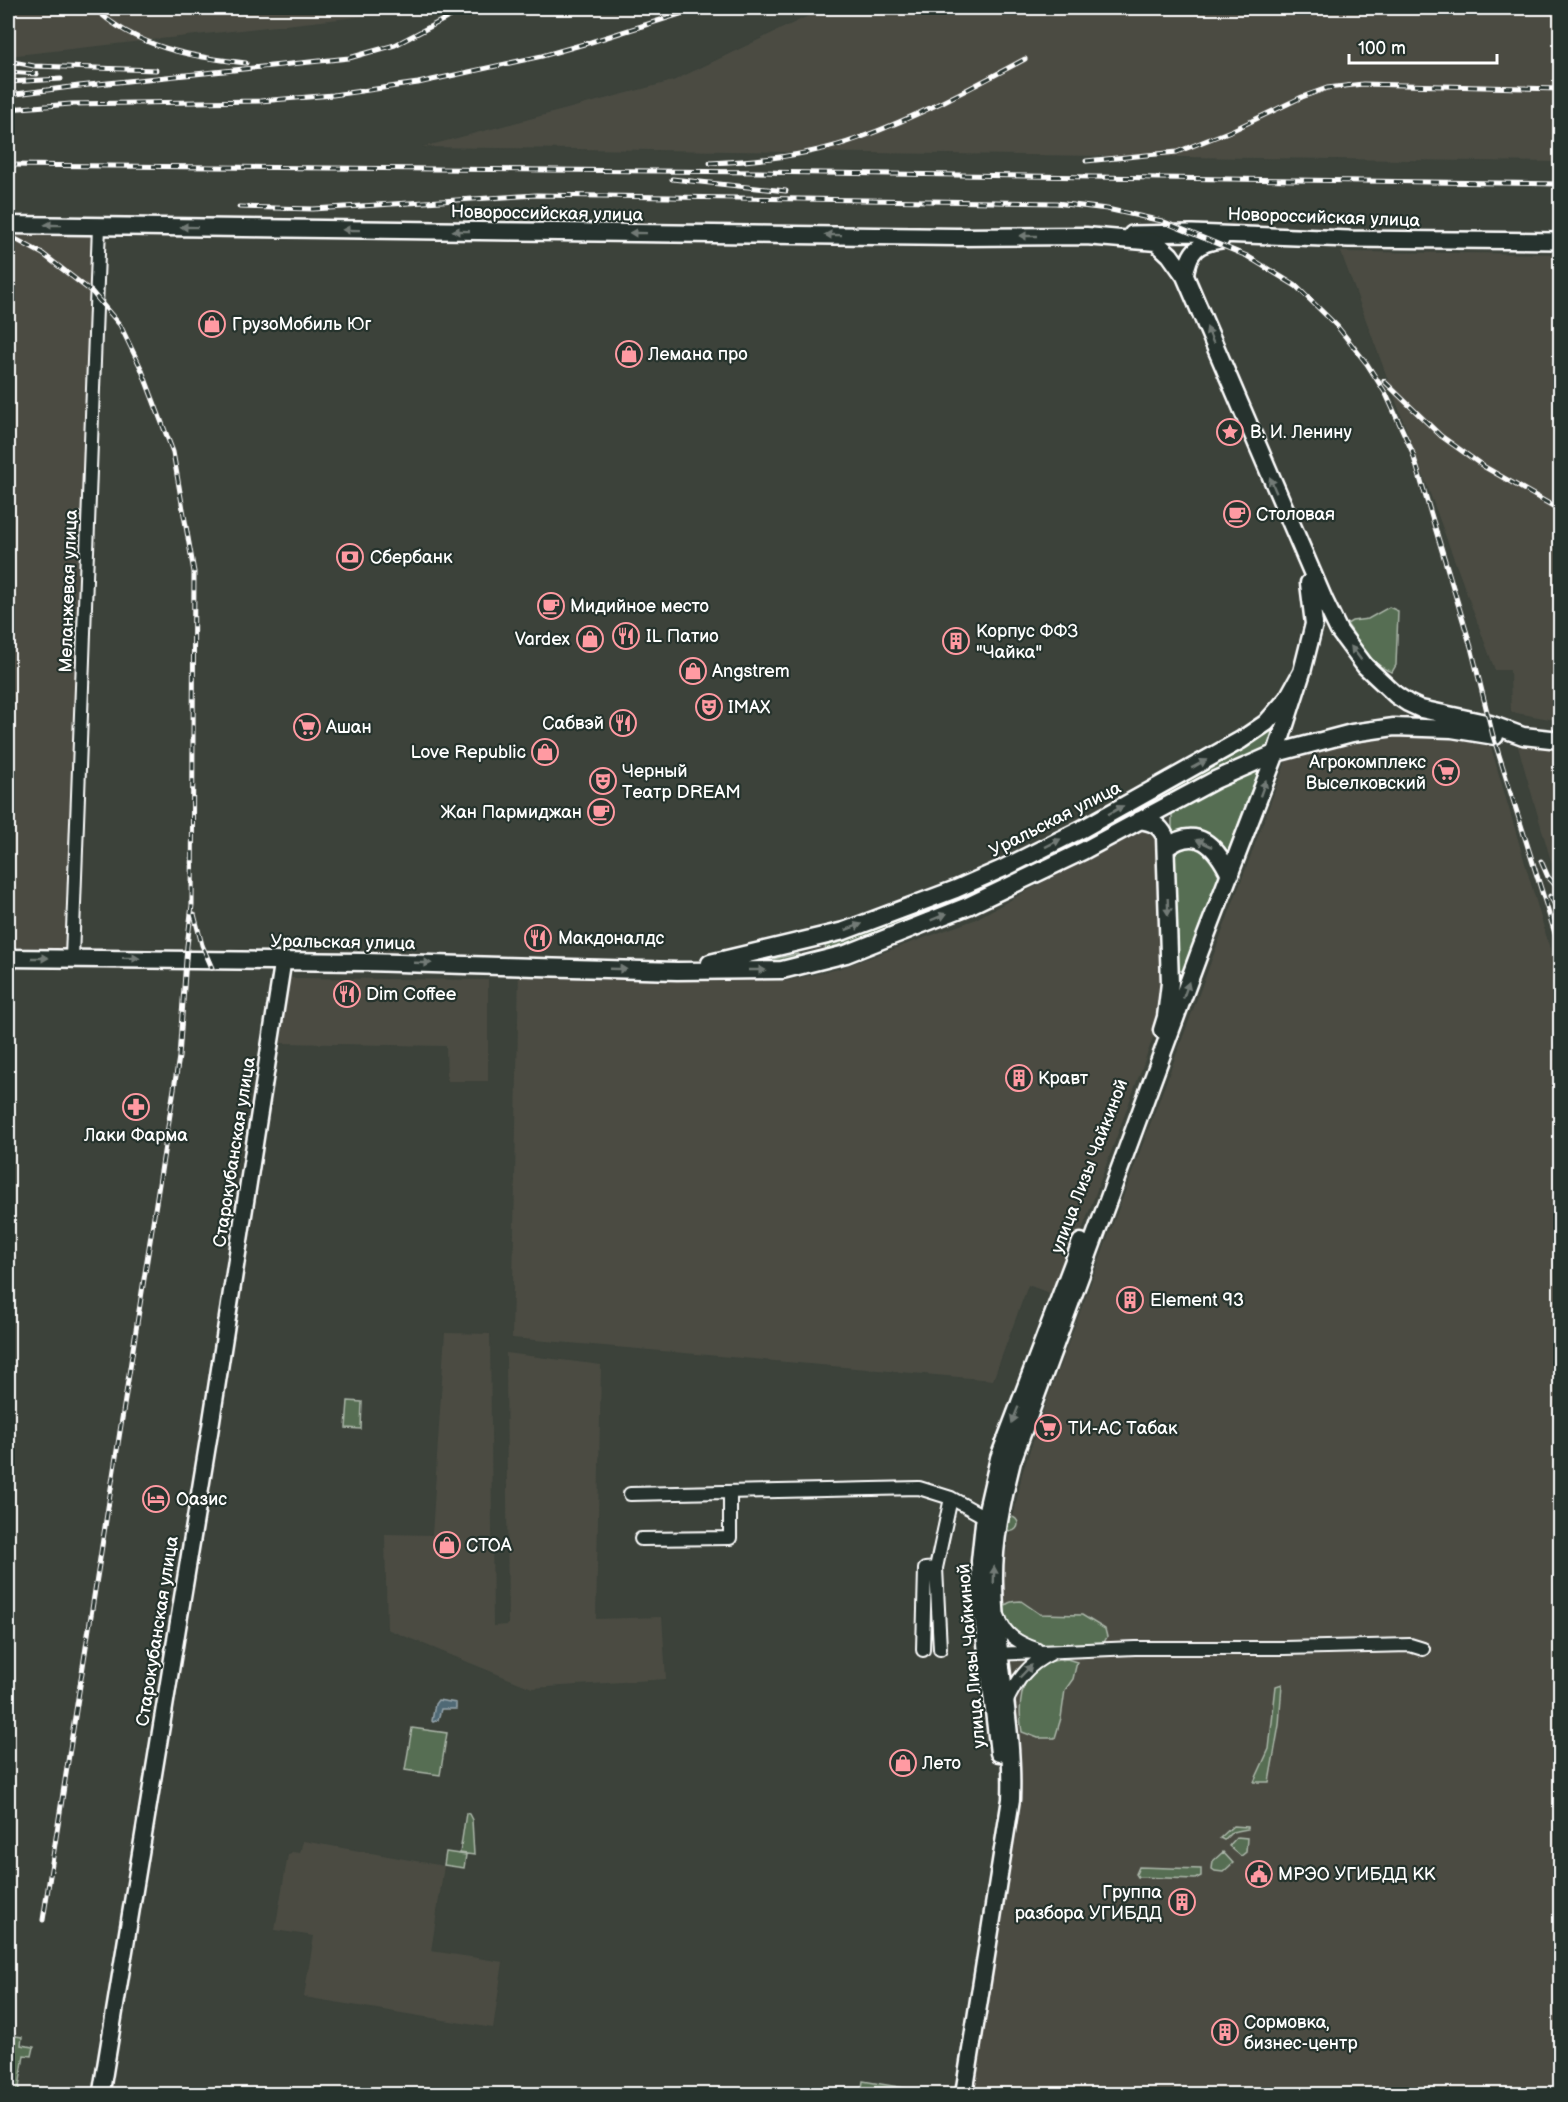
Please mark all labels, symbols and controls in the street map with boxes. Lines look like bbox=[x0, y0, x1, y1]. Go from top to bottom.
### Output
scale bar bbox=[1349, 27, 1498, 65]
text: 100 m bbox=[1358, 38, 1406, 59]
street label: Новороссийская улица bbox=[451, 201, 644, 226]
street label: Новороссийская улица bbox=[1227, 204, 1421, 231]
one-way arrow bbox=[44, 221, 63, 230]
one-way arrow bbox=[179, 223, 198, 232]
one-way arrow bbox=[342, 225, 361, 235]
one-way arrow bbox=[451, 226, 470, 236]
one-way arrow bbox=[628, 228, 647, 238]
one-way arrow bbox=[823, 230, 842, 240]
one-way arrow bbox=[1018, 231, 1037, 241]
shop icon: ГрузоМобиль Юг bbox=[197, 309, 227, 339]
place label: ГрузоМобиль Юг bbox=[232, 314, 371, 335]
one-way arrow bbox=[1205, 326, 1215, 344]
shop icon: Лемана про bbox=[614, 339, 644, 369]
place label: Лемана про bbox=[647, 344, 748, 365]
place icon: В. И. Ленину bbox=[1215, 417, 1245, 447]
place label: В. И. Ленину bbox=[1250, 422, 1352, 443]
one-way arrow bbox=[1268, 476, 1278, 494]
cafe icon: Столовая bbox=[1222, 499, 1252, 529]
place label: Столовая bbox=[1256, 504, 1335, 525]
street label: Меланжевая улица bbox=[55, 509, 82, 673]
bank icon: Сбербанк bbox=[335, 542, 365, 572]
place label: Сбербанк bbox=[370, 547, 453, 568]
cafe icon: Мидийное место bbox=[536, 591, 566, 621]
place label: Мидийное место bbox=[570, 596, 709, 617]
restaurant icon: IL Патио bbox=[611, 621, 641, 651]
place label: Корпус ФФЗ "Чайка" bbox=[976, 621, 1078, 663]
shop icon: Vardex bbox=[575, 624, 605, 654]
place label: IL Патио bbox=[646, 626, 719, 647]
building icon: Корпус ФФЗ "Чайка" bbox=[941, 626, 971, 656]
place label: Vardex bbox=[515, 629, 571, 650]
one-way arrow bbox=[1350, 646, 1362, 661]
shop icon: Angstrem bbox=[678, 656, 708, 686]
place label: Angstrem bbox=[712, 661, 790, 682]
theatre icon: IMAX bbox=[694, 692, 724, 722]
place label: IMAX bbox=[728, 697, 771, 718]
restaurant icon: Сабвэй bbox=[608, 708, 638, 738]
supermarket icon: Ашан bbox=[292, 712, 322, 742]
place label: Сабвэй bbox=[542, 713, 604, 734]
place label: Ашан bbox=[325, 717, 372, 738]
shop icon: Love Republic bbox=[530, 737, 560, 767]
place label: Love Republic bbox=[410, 742, 526, 763]
place label: Агрокомплекс Выселковский bbox=[1306, 752, 1426, 794]
supermarket icon: Агрокомплекс Выселковский bbox=[1431, 757, 1461, 787]
one-way arrow bbox=[1191, 759, 1208, 769]
place label: Черный Театр DREAM bbox=[622, 761, 741, 803]
theatre icon: Черный Театр DREAM bbox=[588, 766, 618, 796]
street label: Уральская улица bbox=[986, 777, 1125, 862]
one-way arrow bbox=[1259, 779, 1268, 797]
cafe icon: Жан Пармиджан bbox=[586, 797, 616, 827]
place label: Жан Пармиджан bbox=[440, 802, 582, 823]
one-way arrow bbox=[1107, 805, 1124, 815]
one-way arrow bbox=[1044, 839, 1061, 848]
one-way arrow bbox=[1196, 839, 1213, 848]
one-way arrow bbox=[1163, 897, 1172, 916]
one-way arrow bbox=[930, 912, 948, 921]
one-way arrow bbox=[845, 922, 863, 932]
restaurant icon: Макдоналдс bbox=[523, 923, 553, 953]
place label: Макдоналдс bbox=[558, 928, 665, 949]
street label: Уральская улица bbox=[270, 931, 416, 954]
one-way arrow bbox=[30, 953, 49, 963]
one-way arrow bbox=[121, 954, 140, 963]
one-way arrow bbox=[414, 959, 433, 968]
one-way arrow bbox=[609, 964, 628, 973]
one-way arrow bbox=[747, 965, 766, 975]
restaurant icon: Dim Coffee bbox=[332, 979, 362, 1009]
one-way arrow bbox=[1182, 981, 1192, 999]
place label: Dim Coffee bbox=[366, 984, 457, 1005]
street label: Старокубанская улица bbox=[209, 1055, 260, 1249]
building icon: Кравт bbox=[1004, 1063, 1034, 1093]
place label: Кравт bbox=[1038, 1068, 1089, 1089]
street label: улица Лизы Чайкиной bbox=[1047, 1076, 1132, 1256]
pharmacy icon: Лаки Фарма bbox=[121, 1092, 151, 1122]
place label: Лаки Фарма bbox=[83, 1125, 188, 1146]
building icon: Element 93 bbox=[1115, 1285, 1145, 1315]
place label: Element 93 bbox=[1150, 1290, 1244, 1311]
one-way arrow bbox=[1010, 1406, 1019, 1424]
supermarket icon: ТИ-АС Табак bbox=[1033, 1413, 1063, 1443]
place label: ТИ-АС Табак bbox=[1068, 1418, 1178, 1439]
hotel icon: Оазис bbox=[141, 1484, 171, 1514]
place label: Оазис bbox=[176, 1489, 227, 1510]
shop icon: СТОА bbox=[432, 1530, 462, 1560]
street label: Старокубанская улица bbox=[132, 1534, 183, 1728]
place label: СТОА bbox=[466, 1535, 512, 1556]
street label: улица Лизы Чайкиной bbox=[953, 1563, 990, 1749]
one-way arrow bbox=[989, 1565, 999, 1584]
one-way arrow bbox=[1019, 1663, 1033, 1678]
shop icon: Лето bbox=[888, 1748, 918, 1778]
place label: Лето bbox=[921, 1753, 961, 1774]
public building icon: МРЭО УГИБДД КК bbox=[1244, 1859, 1274, 1889]
place label: МРЭО УГИБДД КК bbox=[1278, 1864, 1436, 1885]
place label: Группа разбора УГИБДД bbox=[1015, 1882, 1162, 1924]
building icon: Группа разбора УГИБДД bbox=[1167, 1887, 1197, 1917]
place label: Сормовка, бизнес-центр bbox=[1244, 2012, 1358, 2054]
building icon: Сормовка, бизнес-центр bbox=[1210, 2017, 1240, 2047]

